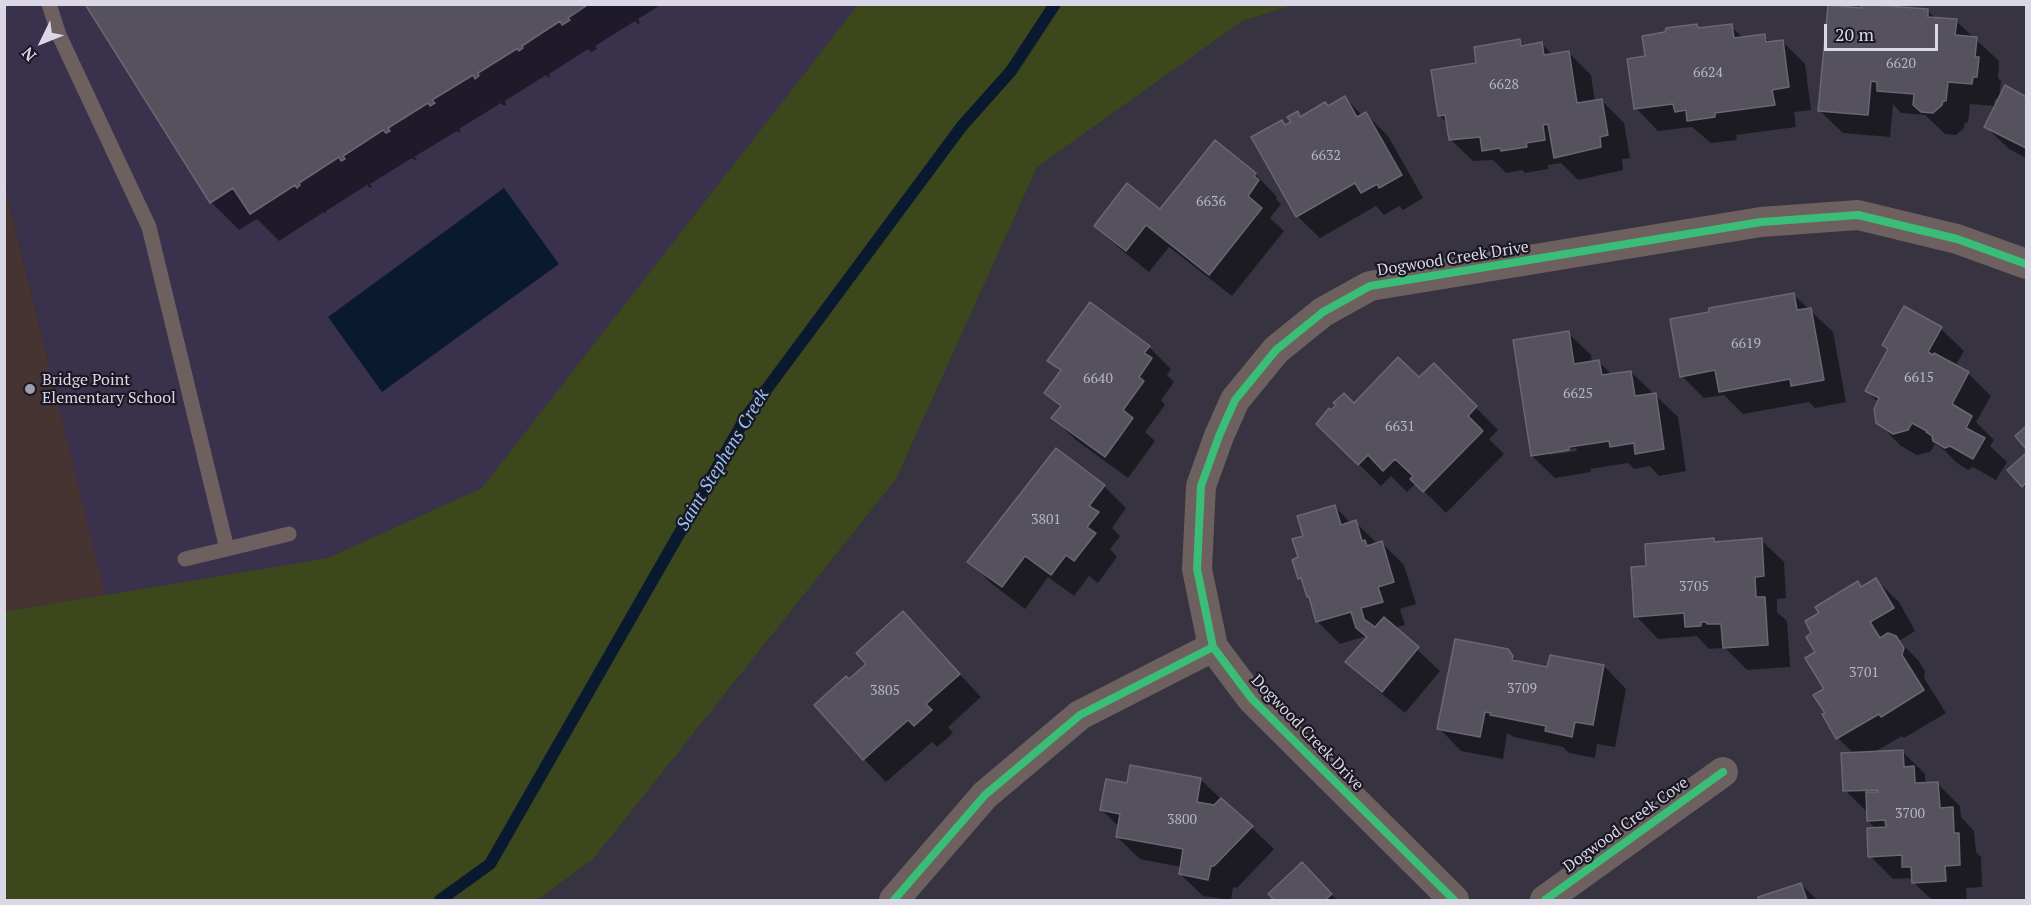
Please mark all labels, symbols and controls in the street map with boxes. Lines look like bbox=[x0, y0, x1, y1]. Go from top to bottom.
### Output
north arrow bbox=[12, 12, 72, 72]
scale bar bbox=[1827, 12, 1941, 50]
text: 20 m bbox=[1835, 22, 1874, 46]
text: N bbox=[17, 42, 41, 66]
house number: 6620 bbox=[1886, 56, 1916, 72]
house number: 6624 bbox=[1693, 65, 1723, 81]
house number: 6628 bbox=[1489, 77, 1519, 93]
house number: 6632 bbox=[1311, 148, 1341, 164]
house number: 6636 bbox=[1196, 194, 1226, 210]
street label: Dogwood Creek Drive bbox=[1376, 238, 1530, 280]
house number: 6619 bbox=[1731, 336, 1761, 352]
place label: Bridge Point Elementary School bbox=[42, 370, 176, 408]
house number: 6615 bbox=[1904, 370, 1934, 386]
house number: 6640 bbox=[1083, 371, 1113, 387]
marker: Bridge Point Elementary School bbox=[23, 382, 37, 396]
water label: Saint Stephens Creek bbox=[672, 385, 774, 535]
house number: 6625 bbox=[1563, 386, 1593, 402]
house number: 6631 bbox=[1385, 419, 1415, 435]
house number: 3801 bbox=[1031, 512, 1061, 528]
house number: 3705 bbox=[1679, 579, 1709, 595]
house number: 3701 bbox=[1849, 665, 1879, 681]
street label: Dogwood Creek Drive bbox=[1247, 671, 1367, 795]
house number: 3709 bbox=[1507, 681, 1537, 697]
house number: 3805 bbox=[870, 683, 900, 699]
street label: Dogwood Creek Cove bbox=[1560, 773, 1692, 877]
house number: 3700 bbox=[1895, 806, 1925, 822]
house number: 3800 bbox=[1167, 812, 1197, 828]

